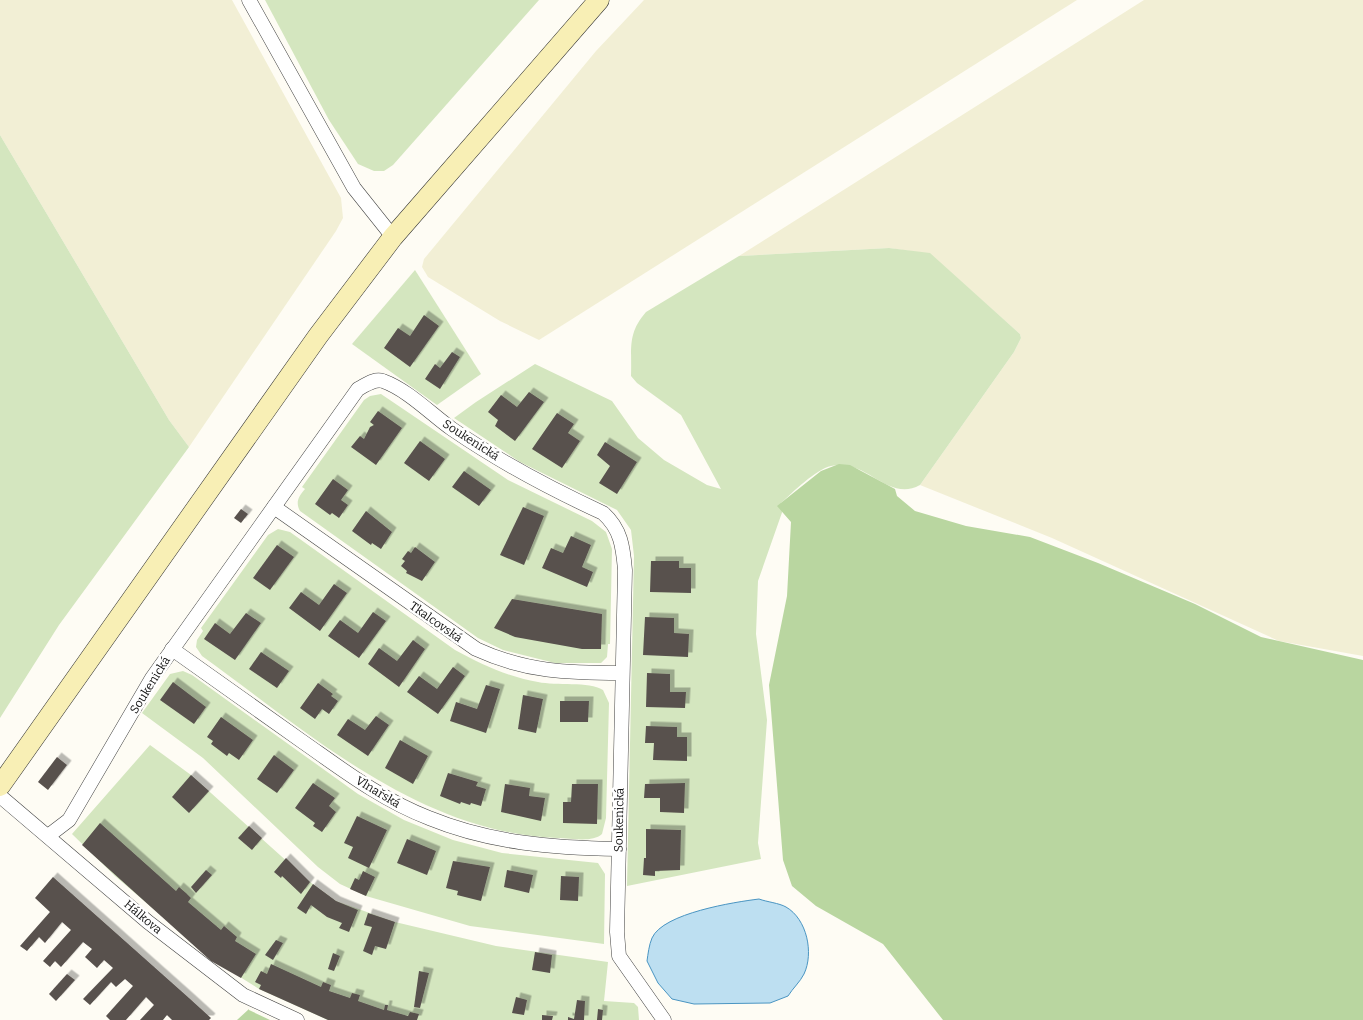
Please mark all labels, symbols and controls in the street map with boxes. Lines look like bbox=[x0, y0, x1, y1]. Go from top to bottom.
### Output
street label: Soukenická bbox=[440, 417, 502, 464]
street label: Tkalcovská bbox=[407, 599, 465, 645]
street label: Soukenická bbox=[127, 654, 173, 716]
street label: Vlnařská bbox=[353, 773, 403, 811]
street label: Soukenická bbox=[611, 787, 627, 852]
street label: Hálkova bbox=[121, 897, 165, 937]

